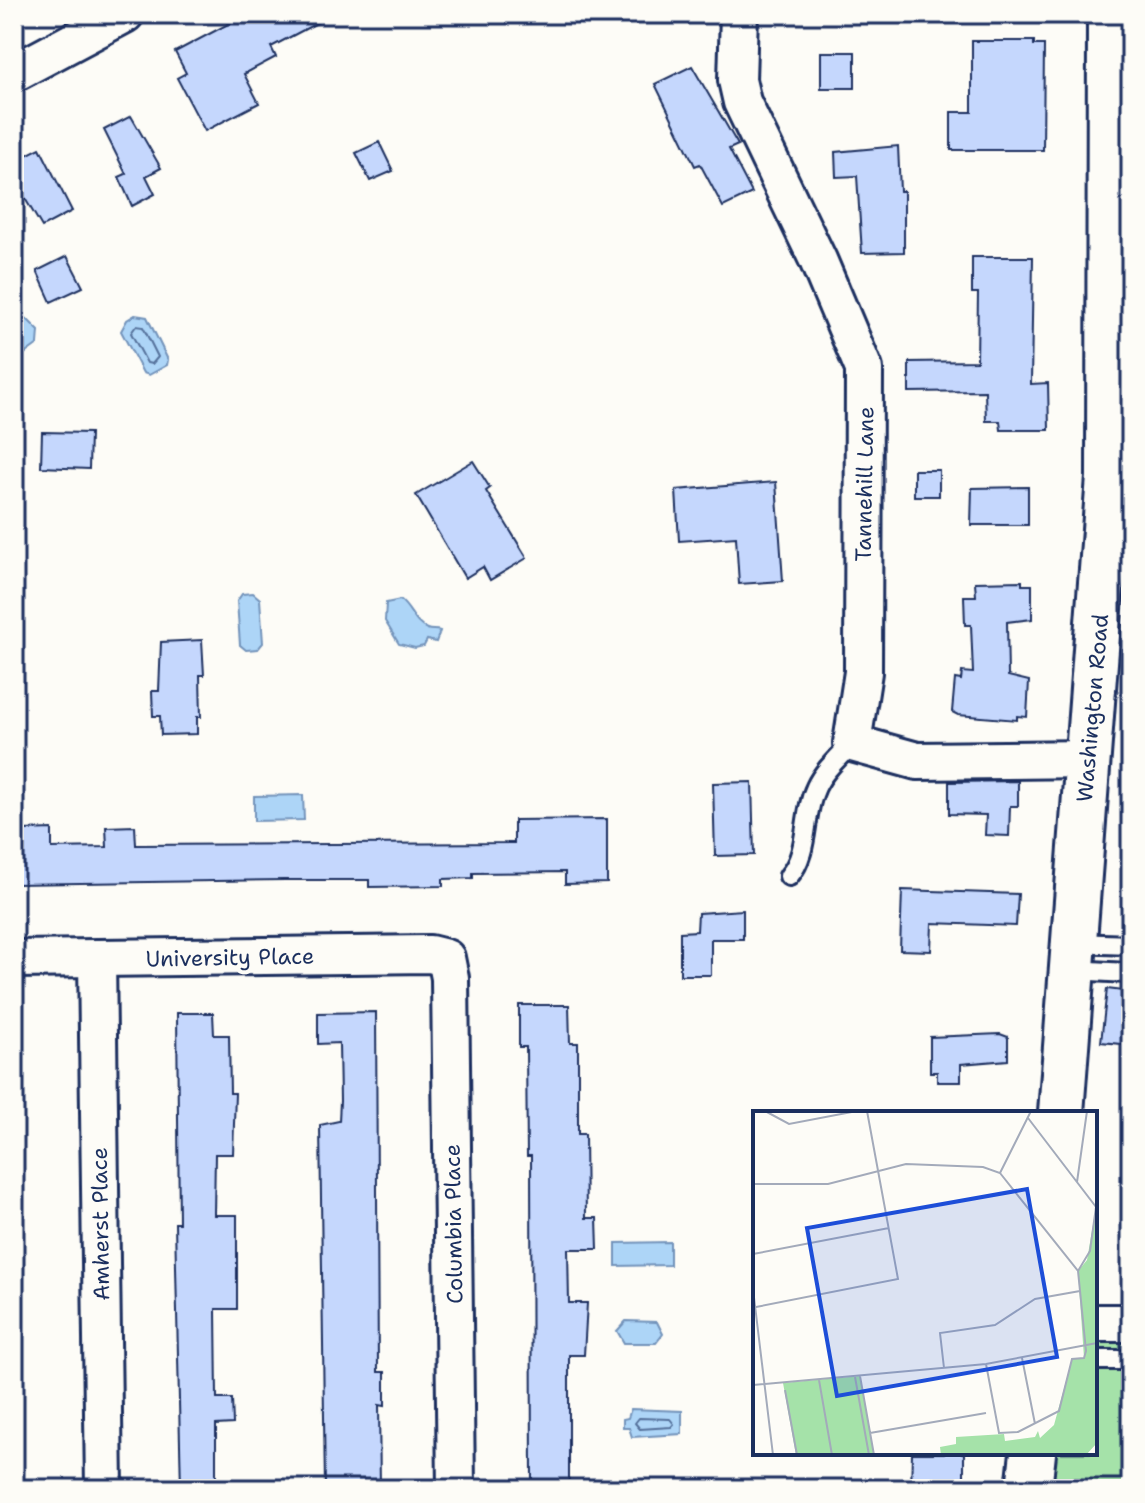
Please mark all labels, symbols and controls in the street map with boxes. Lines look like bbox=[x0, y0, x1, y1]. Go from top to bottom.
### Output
street label: Tannehill Lane bbox=[849, 406, 880, 562]
street label: Washington Road bbox=[1070, 613, 1115, 803]
street label: University Place bbox=[145, 942, 315, 973]
inset map bbox=[753, 1111, 1097, 1455]
street label: Columbia Place bbox=[438, 1144, 469, 1304]
street label: Amherst Place bbox=[85, 1147, 116, 1301]

